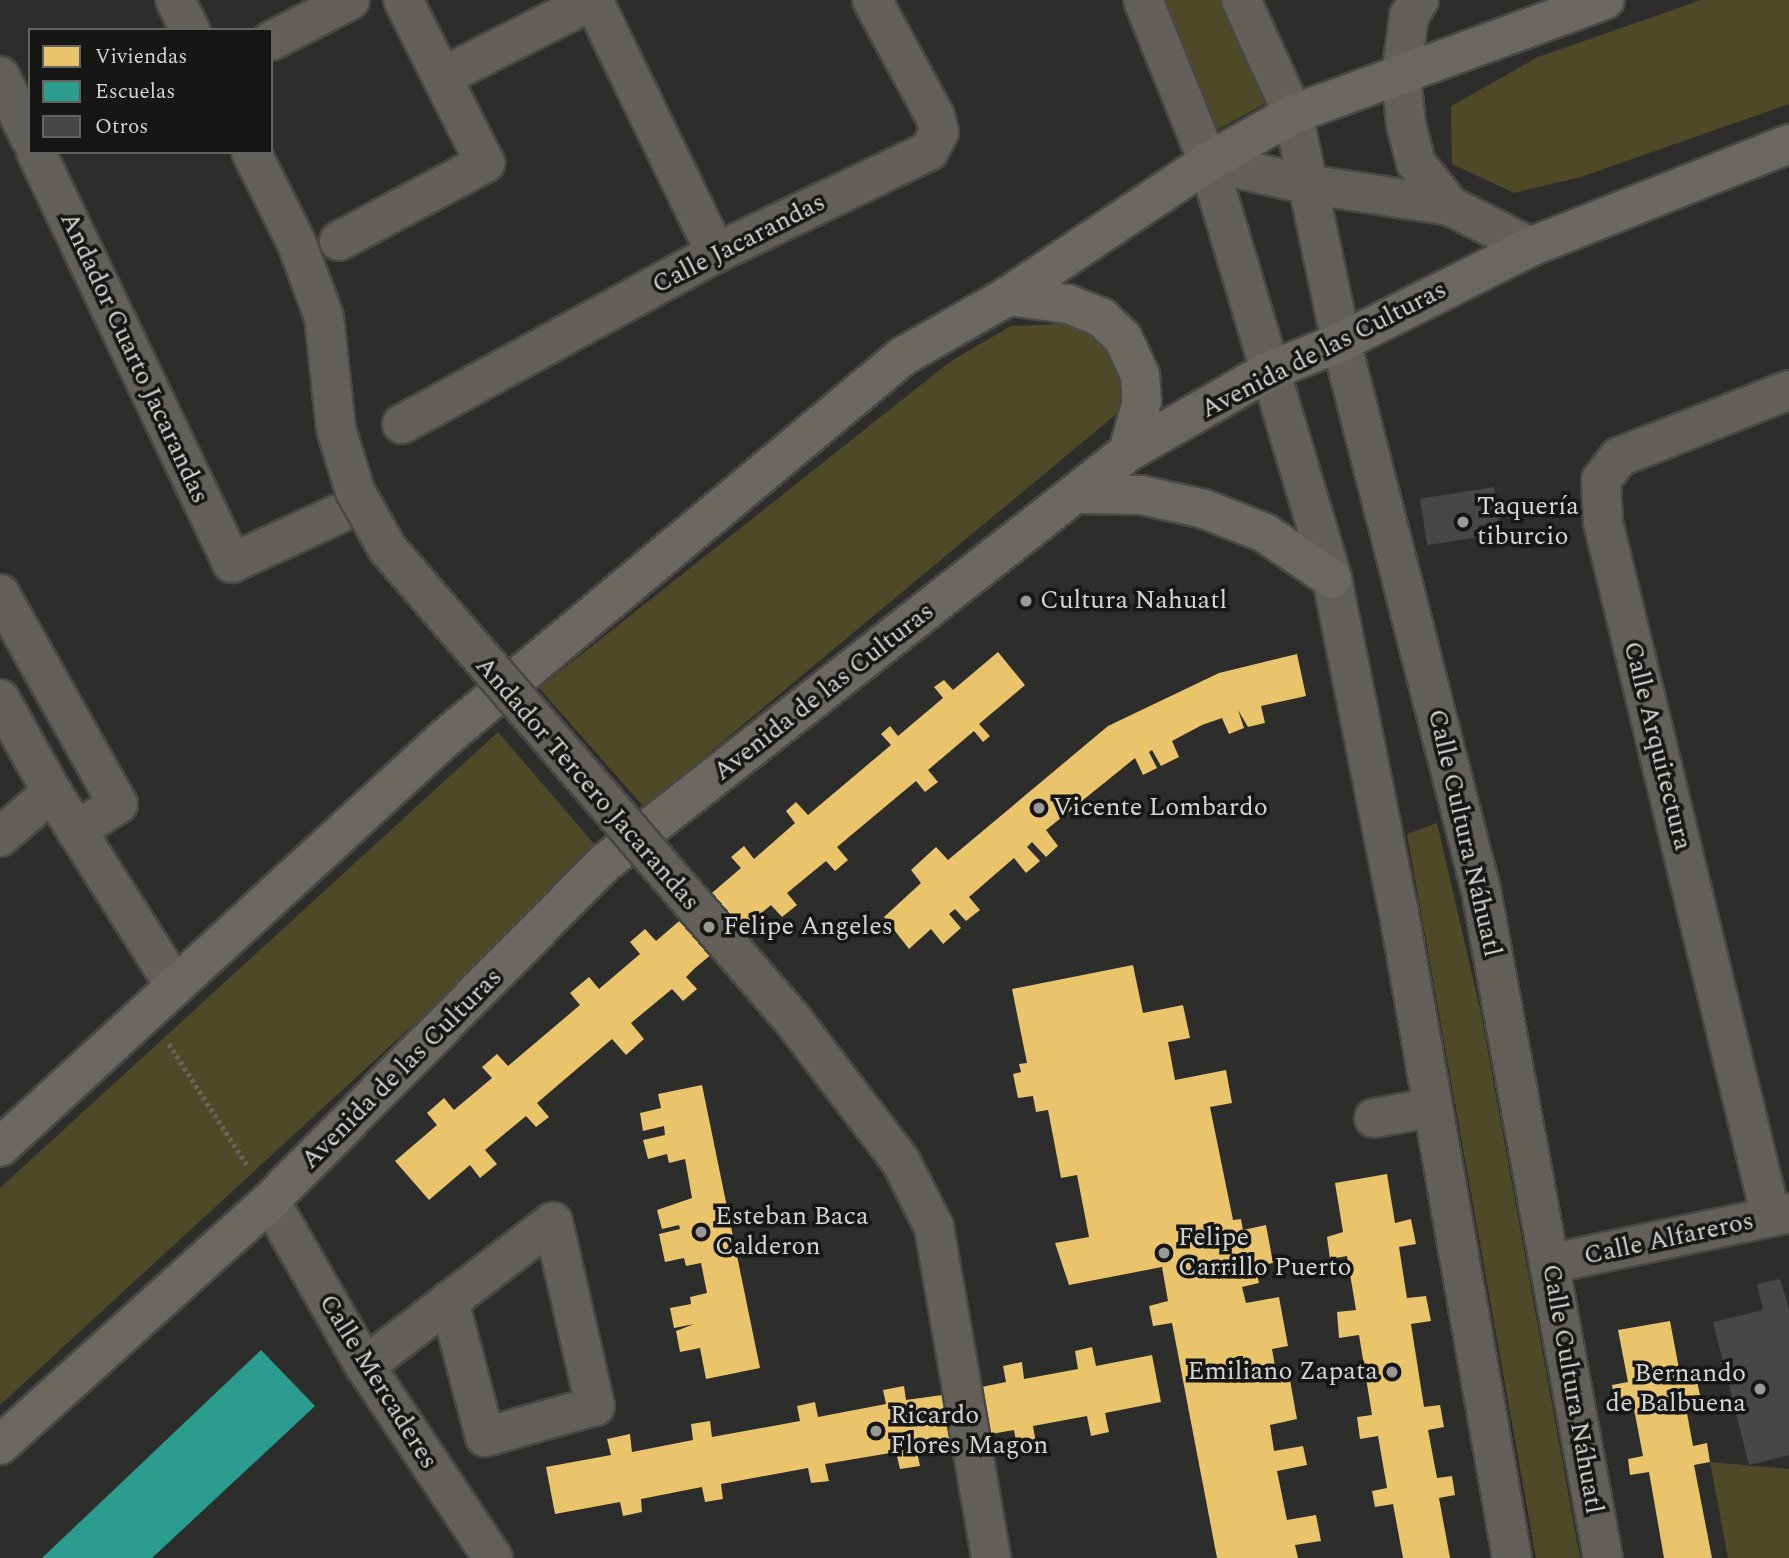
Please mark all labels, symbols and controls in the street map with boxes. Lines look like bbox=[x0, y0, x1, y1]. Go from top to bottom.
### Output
legend bbox=[28, 28, 273, 154]
text: Viviendas bbox=[95, 41, 187, 73]
text: Escuelas bbox=[95, 76, 175, 108]
text: Otros bbox=[95, 111, 148, 143]
street label: Calle Jacarandas bbox=[647, 187, 831, 301]
street label: Andador Cuarto Jacarandas bbox=[53, 207, 215, 509]
street label: Avenida de las Culturas bbox=[1196, 274, 1452, 426]
place label: Taquería tiburcio bbox=[1477, 491, 1579, 552]
marker: Taquería tiburcio bbox=[1455, 514, 1471, 530]
place label: Cultura Nahuatl bbox=[1040, 585, 1227, 617]
marker: Cultura Nahuatl bbox=[1018, 593, 1034, 609]
street label: Avenida de las Culturas bbox=[707, 596, 941, 788]
street label: Calle Arquitectura bbox=[1616, 638, 1698, 854]
street label: Andador Tercero Jacarandas bbox=[468, 651, 706, 917]
street label: Calle Cultura Náhuatl bbox=[1420, 706, 1508, 960]
place label: Vicente Lombardo bbox=[1053, 792, 1268, 824]
marker: Vicente Lombardo bbox=[1031, 800, 1047, 816]
place label: Felipe Angeles bbox=[723, 911, 893, 943]
marker: Felipe Angeles bbox=[701, 919, 717, 935]
street label: Avenida de las Culturas bbox=[295, 962, 509, 1176]
place label: Esteban Baca Calderon bbox=[715, 1201, 869, 1262]
street label: Calle Alfareros bbox=[1581, 1206, 1757, 1272]
place label: Felipe Carrillo Puerto bbox=[1178, 1222, 1352, 1284]
marker: Esteban Baca Calderon bbox=[693, 1224, 709, 1240]
marker: Felipe Carrillo Puerto bbox=[1156, 1245, 1172, 1261]
street label: Calle Cultura Náhuatl bbox=[1535, 1262, 1609, 1516]
street label: Calle Mercaderes bbox=[312, 1289, 444, 1475]
place label: Emiliano Zapata bbox=[1187, 1356, 1378, 1388]
place label: Bernando de Balbuena bbox=[1606, 1358, 1746, 1420]
marker: Emiliano Zapata bbox=[1384, 1364, 1400, 1380]
marker: Bernando de Balbuena bbox=[1752, 1381, 1768, 1397]
place label: Ricardo Flores Magon bbox=[890, 1400, 1048, 1462]
marker: Ricardo Flores Magon bbox=[868, 1423, 884, 1439]

